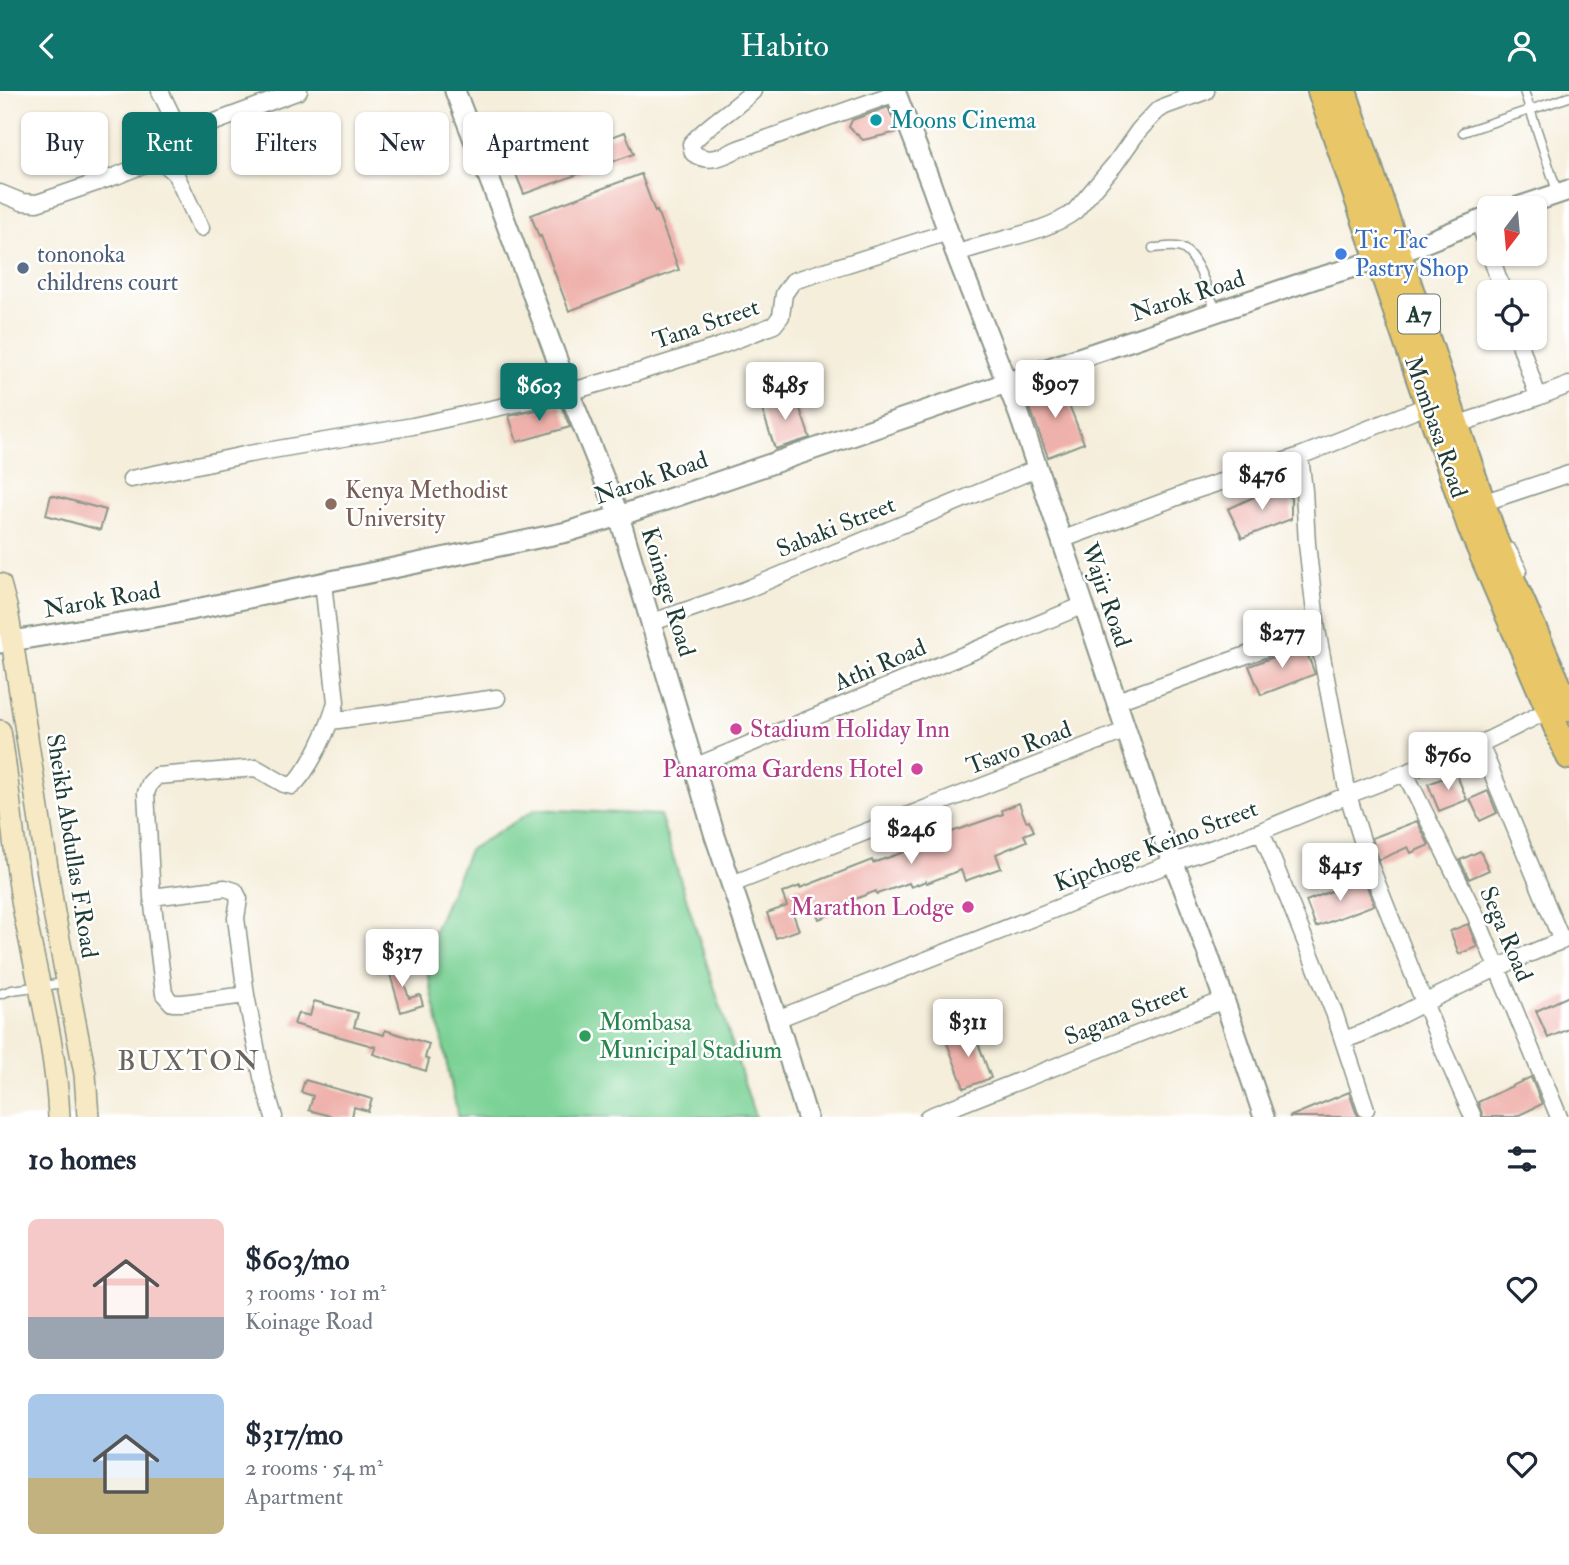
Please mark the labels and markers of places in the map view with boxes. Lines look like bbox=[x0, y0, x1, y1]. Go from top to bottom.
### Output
place label: Moons Cinema bbox=[890, 105, 1037, 136]
marker: Moons Cinema bbox=[868, 112, 884, 128]
place label: Tic Tac Pastry Shop bbox=[1355, 225, 1469, 284]
place label: tononoka childrens court bbox=[37, 239, 179, 298]
marker: Tic Tac Pastry Shop bbox=[1333, 246, 1349, 262]
marker: tononoka childrens court bbox=[15, 260, 31, 276]
pin: $907 bbox=[1014, 361, 1096, 420]
pin: $603 bbox=[498, 363, 580, 423]
pin: $485 bbox=[744, 363, 826, 422]
pin: $476 bbox=[1221, 453, 1303, 512]
place label: Kenya Methodist University bbox=[345, 475, 508, 534]
marker: Kenya Methodist University bbox=[323, 496, 339, 512]
pin: $277 bbox=[1241, 611, 1323, 670]
place label: Stadium Holiday Inn bbox=[750, 714, 950, 745]
marker: Stadium Holiday Inn bbox=[728, 721, 744, 737]
pin: $760 bbox=[1407, 733, 1489, 792]
place label: Panaroma Gardens Hotel bbox=[662, 754, 903, 785]
marker: Panaroma Gardens Hotel bbox=[909, 761, 925, 777]
pin: $246 bbox=[870, 807, 952, 866]
pin: $415 bbox=[1299, 843, 1381, 903]
place label: Marathon Lodge bbox=[790, 892, 954, 923]
marker: Marathon Lodge bbox=[960, 899, 976, 915]
pin: $317 bbox=[361, 929, 443, 989]
pin: $311 bbox=[927, 999, 1009, 1059]
place label: Mombasa Municipal Stadium bbox=[599, 1007, 783, 1066]
marker: Mombasa Municipal Stadium bbox=[577, 1028, 593, 1044]

